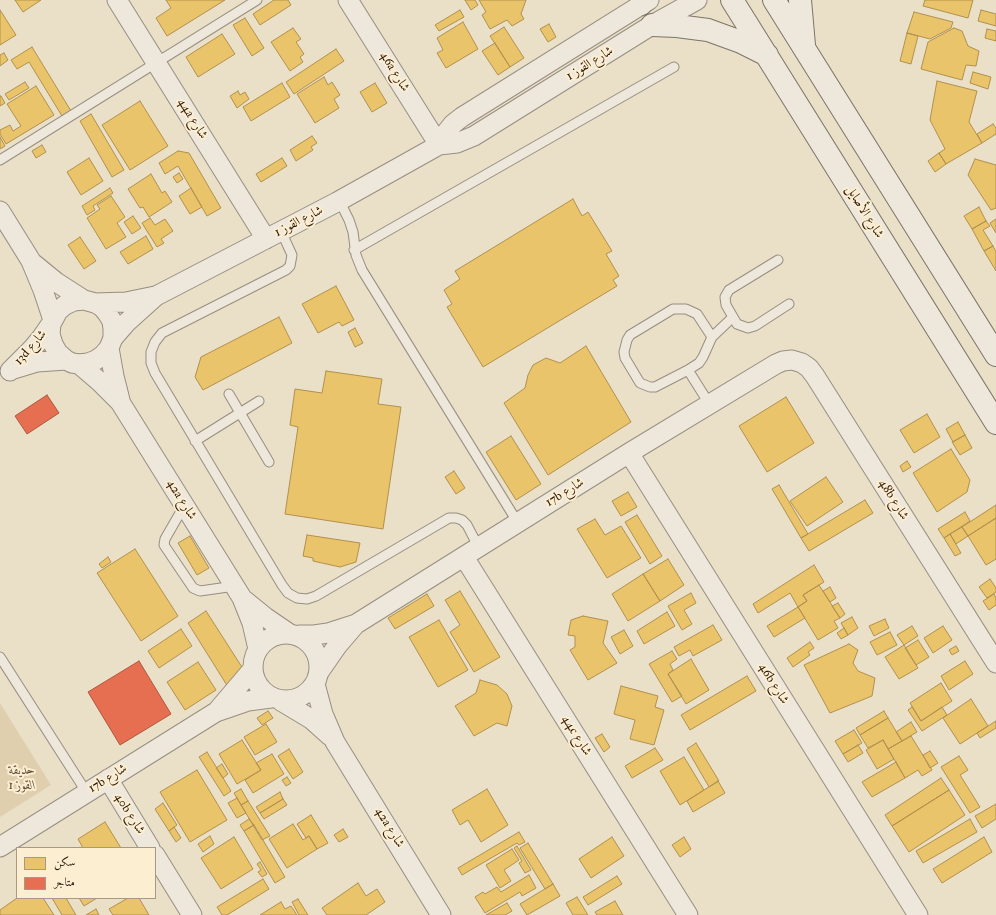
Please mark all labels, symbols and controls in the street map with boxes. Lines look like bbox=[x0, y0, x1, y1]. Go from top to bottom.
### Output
street label: شارع القوز 1 bbox=[564, 44, 616, 84]
street label: 46a شارع bbox=[376, 49, 412, 95]
street label: 44a شارع bbox=[174, 96, 210, 142]
street label: شارع الأصايل bbox=[842, 183, 886, 241]
street label: شارع القوز 1 bbox=[272, 203, 326, 241]
street label: 13d شارع bbox=[12, 327, 50, 369]
street label: 17b شارع bbox=[543, 475, 587, 511]
street label: 42a شارع bbox=[163, 477, 199, 523]
street label: 48b شارع bbox=[875, 477, 911, 523]
street label: 46b شارع bbox=[754, 661, 792, 707]
street label: 44c شارع bbox=[558, 713, 594, 759]
street label: 17b شارع bbox=[86, 761, 130, 797]
park label: حديقة القوز 1 bbox=[8, 763, 36, 794]
street label: 40b شارع bbox=[110, 791, 148, 837]
street label: 42a شارع bbox=[371, 805, 407, 851]
legend bbox=[16, 847, 156, 899]
text: سكن bbox=[54, 855, 75, 870]
text: متاجر bbox=[54, 875, 75, 890]

